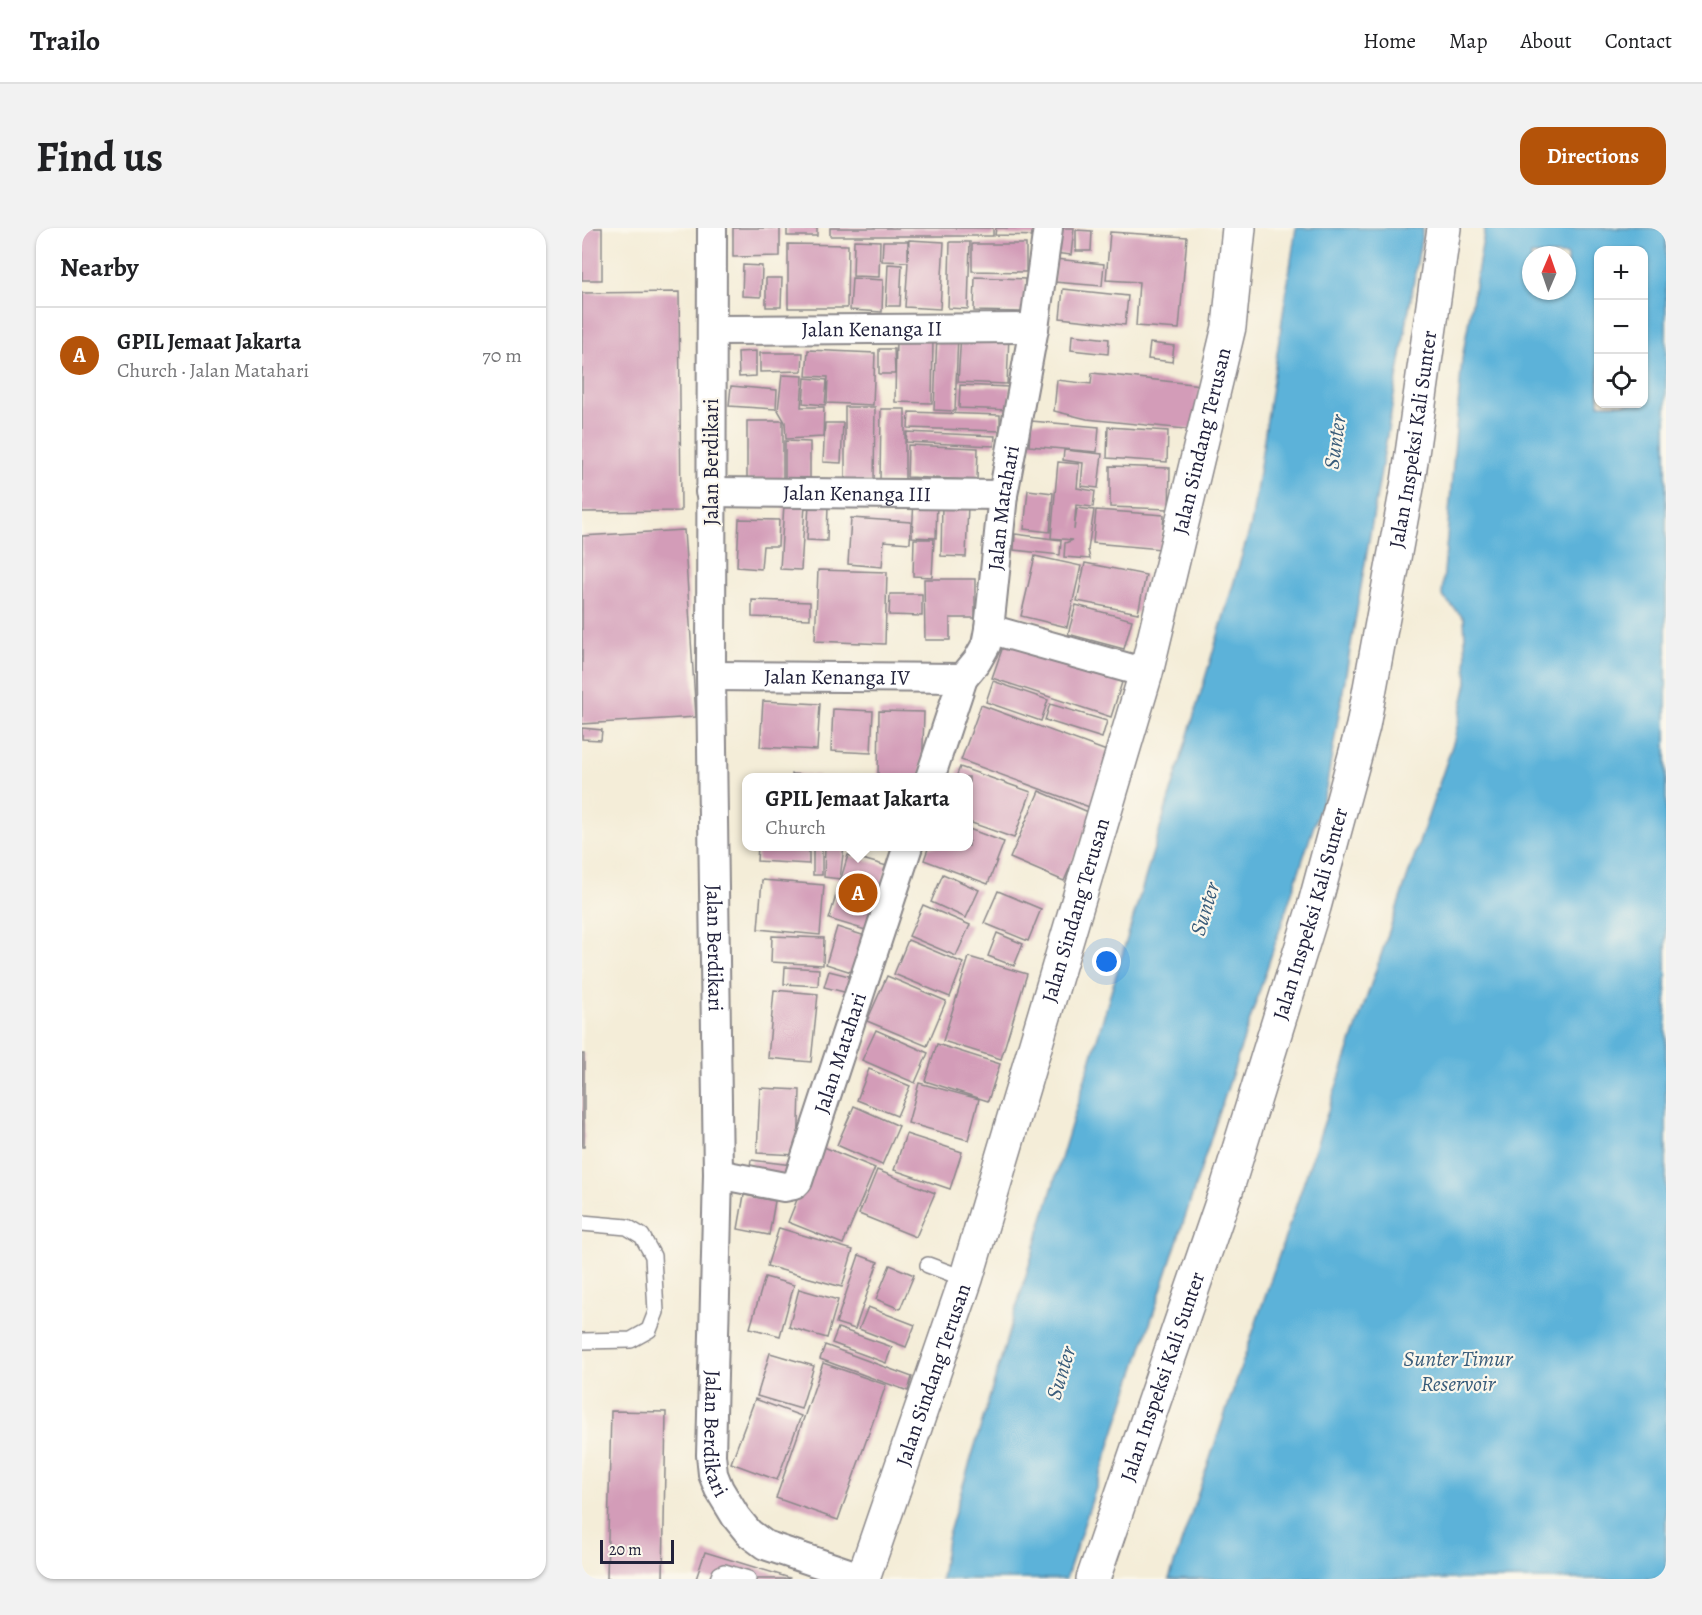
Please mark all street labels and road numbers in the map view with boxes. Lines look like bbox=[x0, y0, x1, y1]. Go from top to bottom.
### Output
street label: Jalan Kenanga II bbox=[801, 315, 943, 343]
street label: Jalan Inspeksi Kali Sunter bbox=[1382, 329, 1443, 551]
street label: Jalan Sindang Terusan bbox=[1166, 345, 1238, 537]
street label: Jalan Berdikari bbox=[697, 398, 725, 526]
street label: Jalan Matahari bbox=[981, 443, 1026, 572]
street label: Jalan Kenanga III bbox=[783, 479, 931, 508]
street label: Jalan Kenanga IV bbox=[764, 662, 910, 692]
street label: Jalan Inspeksi Kali Sunter bbox=[1266, 804, 1354, 1023]
street label: Jalan Sindang Terusan bbox=[1035, 815, 1116, 1006]
street label: Jalan Berdikari bbox=[700, 884, 730, 1012]
street label: Jalan Matahari bbox=[807, 989, 873, 1117]
street label: Jalan Inspeksi Kali Sunter bbox=[1113, 1268, 1211, 1485]
street label: Jalan Sindang Terusan bbox=[889, 1280, 977, 1470]
street label: Jalan Berdikari bbox=[697, 1370, 735, 1503]

